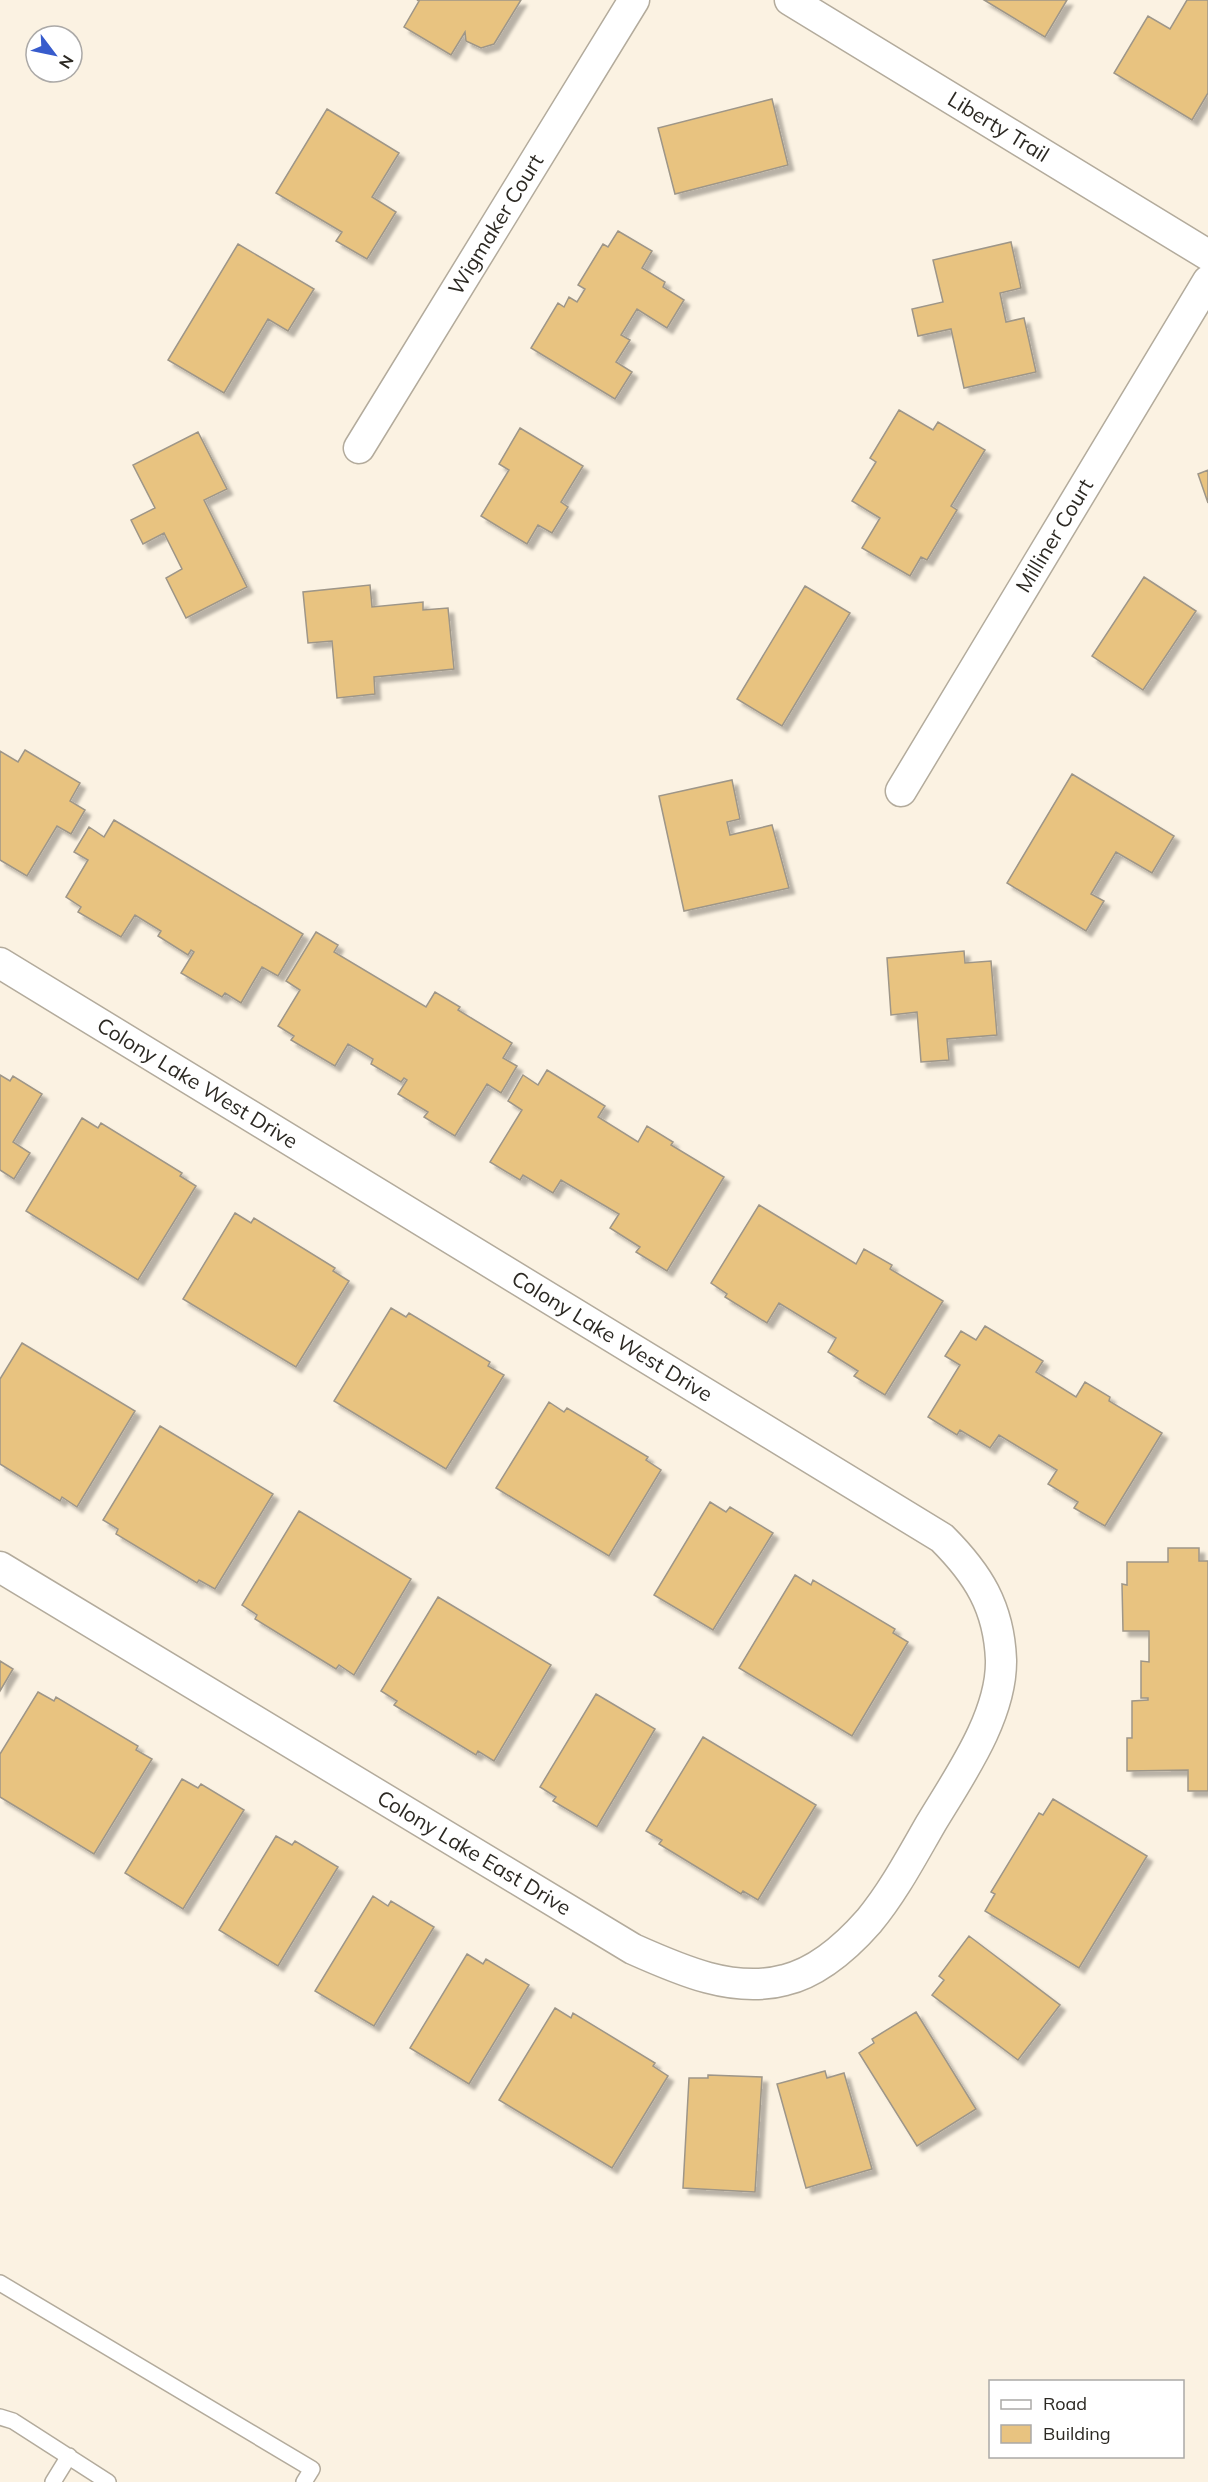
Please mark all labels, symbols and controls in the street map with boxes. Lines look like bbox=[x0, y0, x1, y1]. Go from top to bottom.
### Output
north arrow bbox=[24, 24, 84, 84]
text: N bbox=[55, 52, 78, 72]
street label: Liberty Trail bbox=[943, 85, 1054, 167]
street label: Wigmaker Court bbox=[442, 149, 548, 299]
street label: Milliner Court bbox=[1010, 474, 1098, 597]
street label: Colony Lake West Drive bbox=[93, 1011, 303, 1154]
street label: Colony Lake West Drive bbox=[507, 1265, 718, 1407]
street label: Colony Lake East Drive bbox=[373, 1784, 576, 1920]
legend bbox=[989, 2380, 1184, 2458]
text: Road bbox=[1043, 2392, 1087, 2415]
text: Building bbox=[1043, 2422, 1111, 2445]

